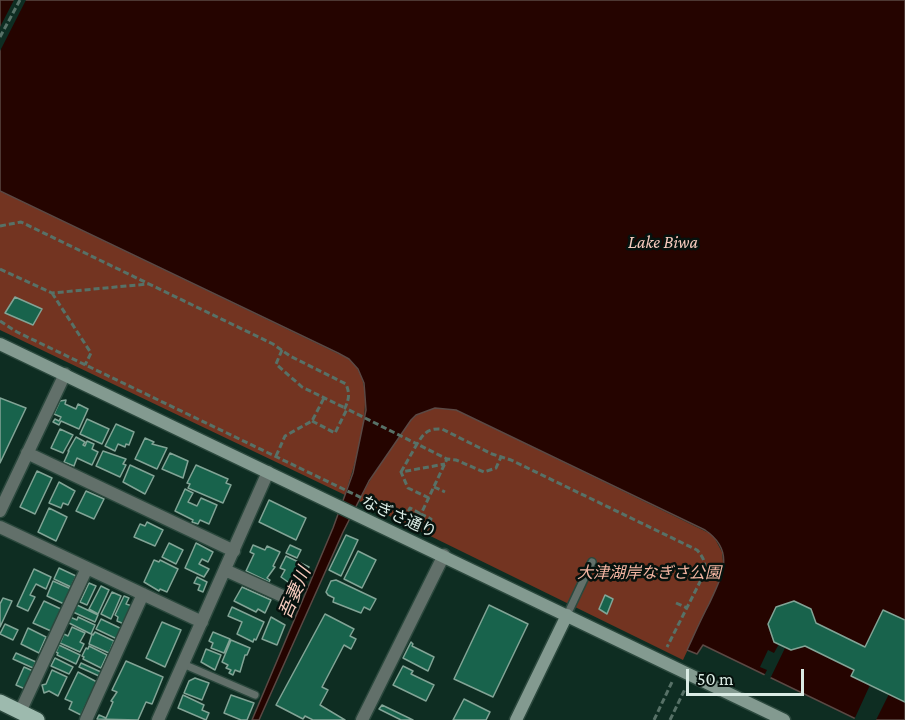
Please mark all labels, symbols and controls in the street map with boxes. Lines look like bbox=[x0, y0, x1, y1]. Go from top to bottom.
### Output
water label: Lake Biwa bbox=[628, 231, 698, 253]
street label: なぎさ通り bbox=[359, 492, 439, 542]
park label: 大津湖岸なぎさ公園 bbox=[577, 563, 721, 583]
water label: 吾妻川 bbox=[275, 564, 315, 622]
scale bar bbox=[689, 657, 808, 695]
text: 50 m bbox=[697, 669, 734, 689]

